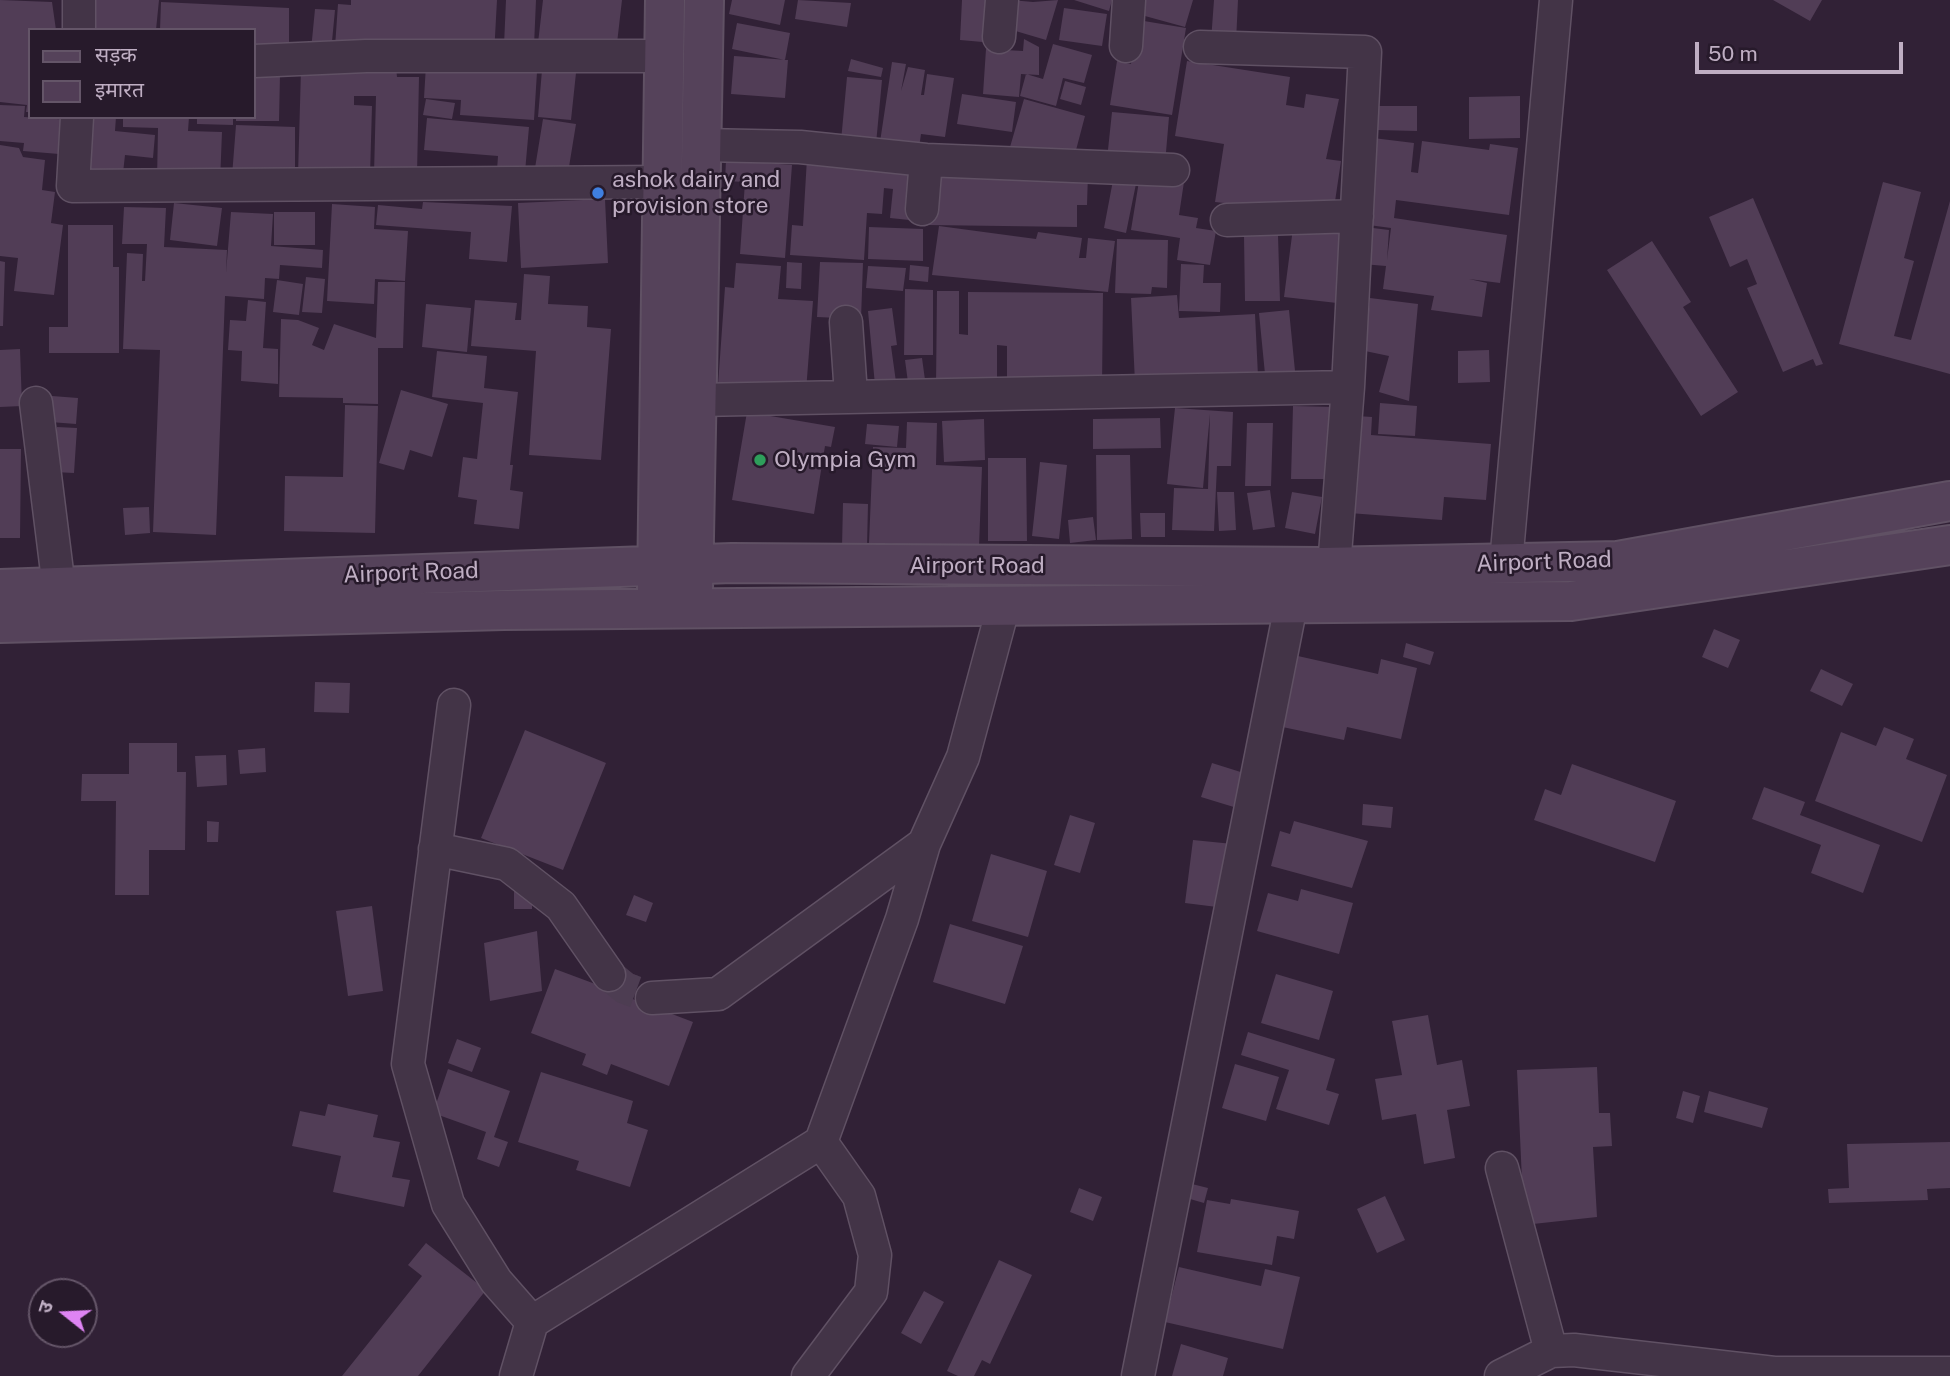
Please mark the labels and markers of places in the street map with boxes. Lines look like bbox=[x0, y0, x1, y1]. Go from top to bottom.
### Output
place label: ashok dairy and provision store bbox=[612, 166, 780, 220]
marker: ashok dairy and provision store bbox=[590, 185, 606, 201]
place label: Olympia Gym bbox=[774, 446, 916, 474]
marker: Olympia Gym bbox=[752, 452, 768, 468]

